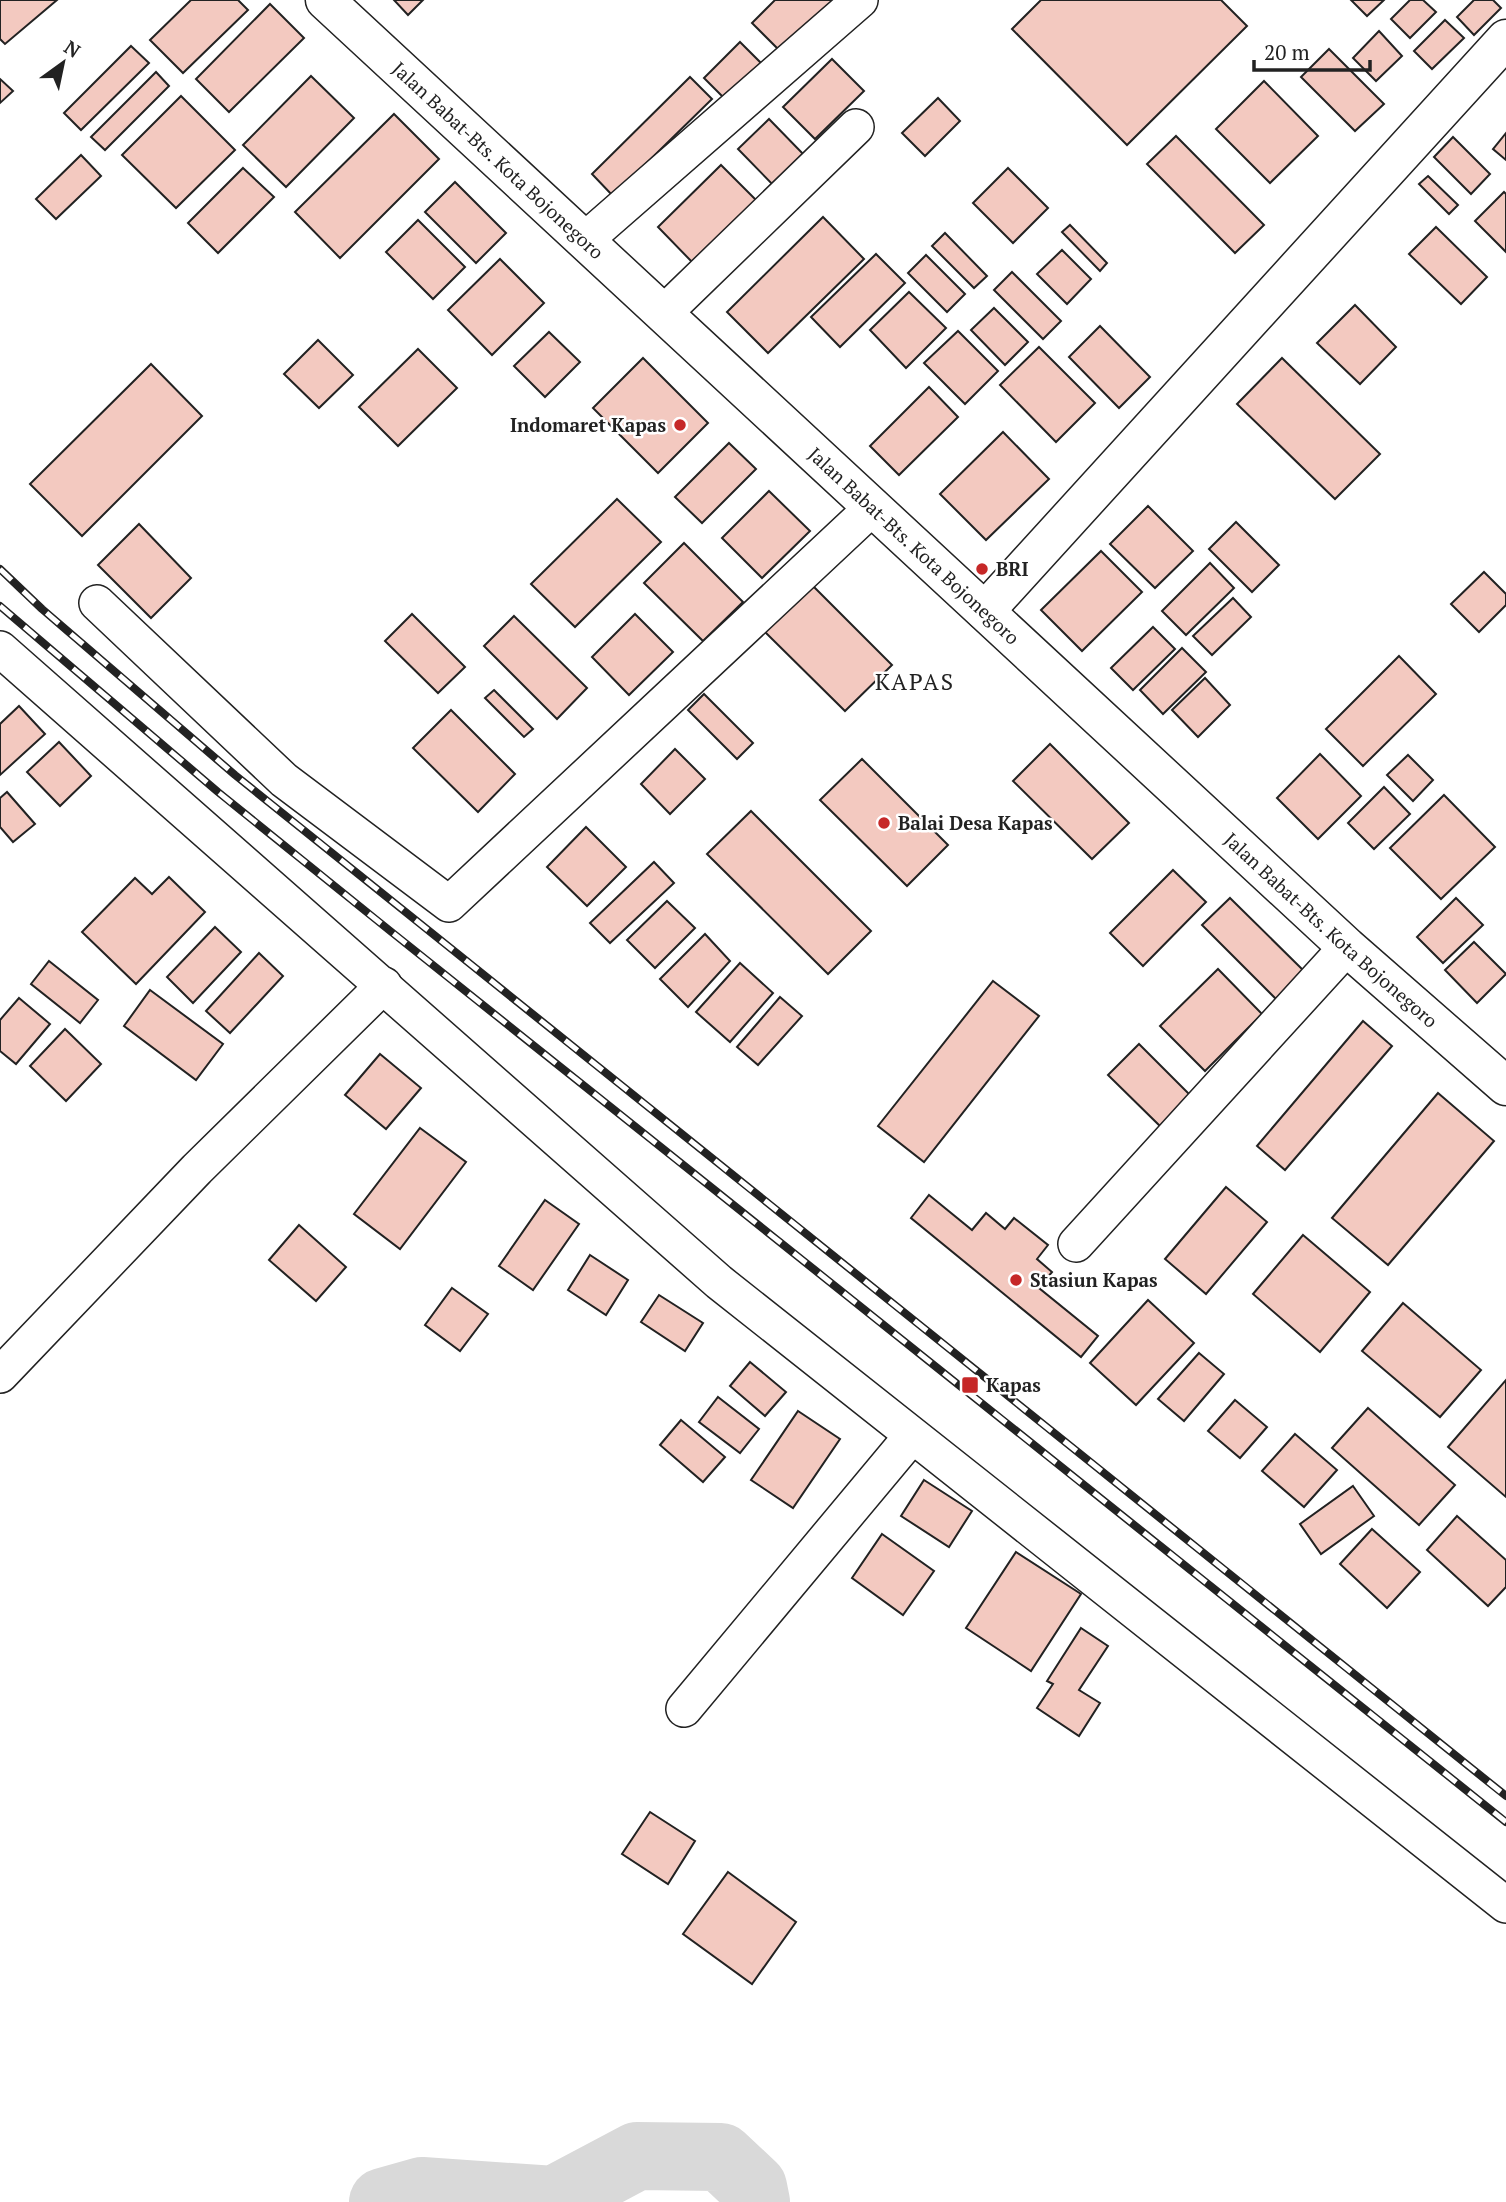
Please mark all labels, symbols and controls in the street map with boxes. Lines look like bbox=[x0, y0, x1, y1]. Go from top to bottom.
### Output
north arrow bbox=[28, 28, 98, 98]
scale bar bbox=[1254, 28, 1370, 72]
text: N bbox=[60, 34, 86, 63]
text: 20 m bbox=[1264, 38, 1310, 66]
street label: Jalan Babat-Bts. Kota Bojonegoro bbox=[387, 56, 609, 264]
place label: Indomaret Kapas bbox=[510, 412, 666, 437]
marker: Indomaret Kapas bbox=[672, 417, 688, 433]
street label: Jalan Babat-Bts. Kota Bojonegoro bbox=[803, 441, 1025, 650]
place label: BRI bbox=[996, 556, 1029, 581]
marker: BRI bbox=[974, 561, 990, 577]
district label: KAPAS bbox=[875, 666, 955, 697]
place label: Balai Desa Kapas bbox=[898, 810, 1053, 835]
marker: Balai Desa Kapas bbox=[876, 815, 892, 831]
street label: Jalan Babat-Bts. Kota Bojonegoro bbox=[1219, 827, 1443, 1033]
place label: Stasiun Kapas bbox=[1030, 1267, 1158, 1292]
marker: Stasiun Kapas bbox=[1008, 1272, 1024, 1288]
place label: Kapas bbox=[986, 1372, 1041, 1397]
marker: Kapas bbox=[960, 1375, 980, 1395]

